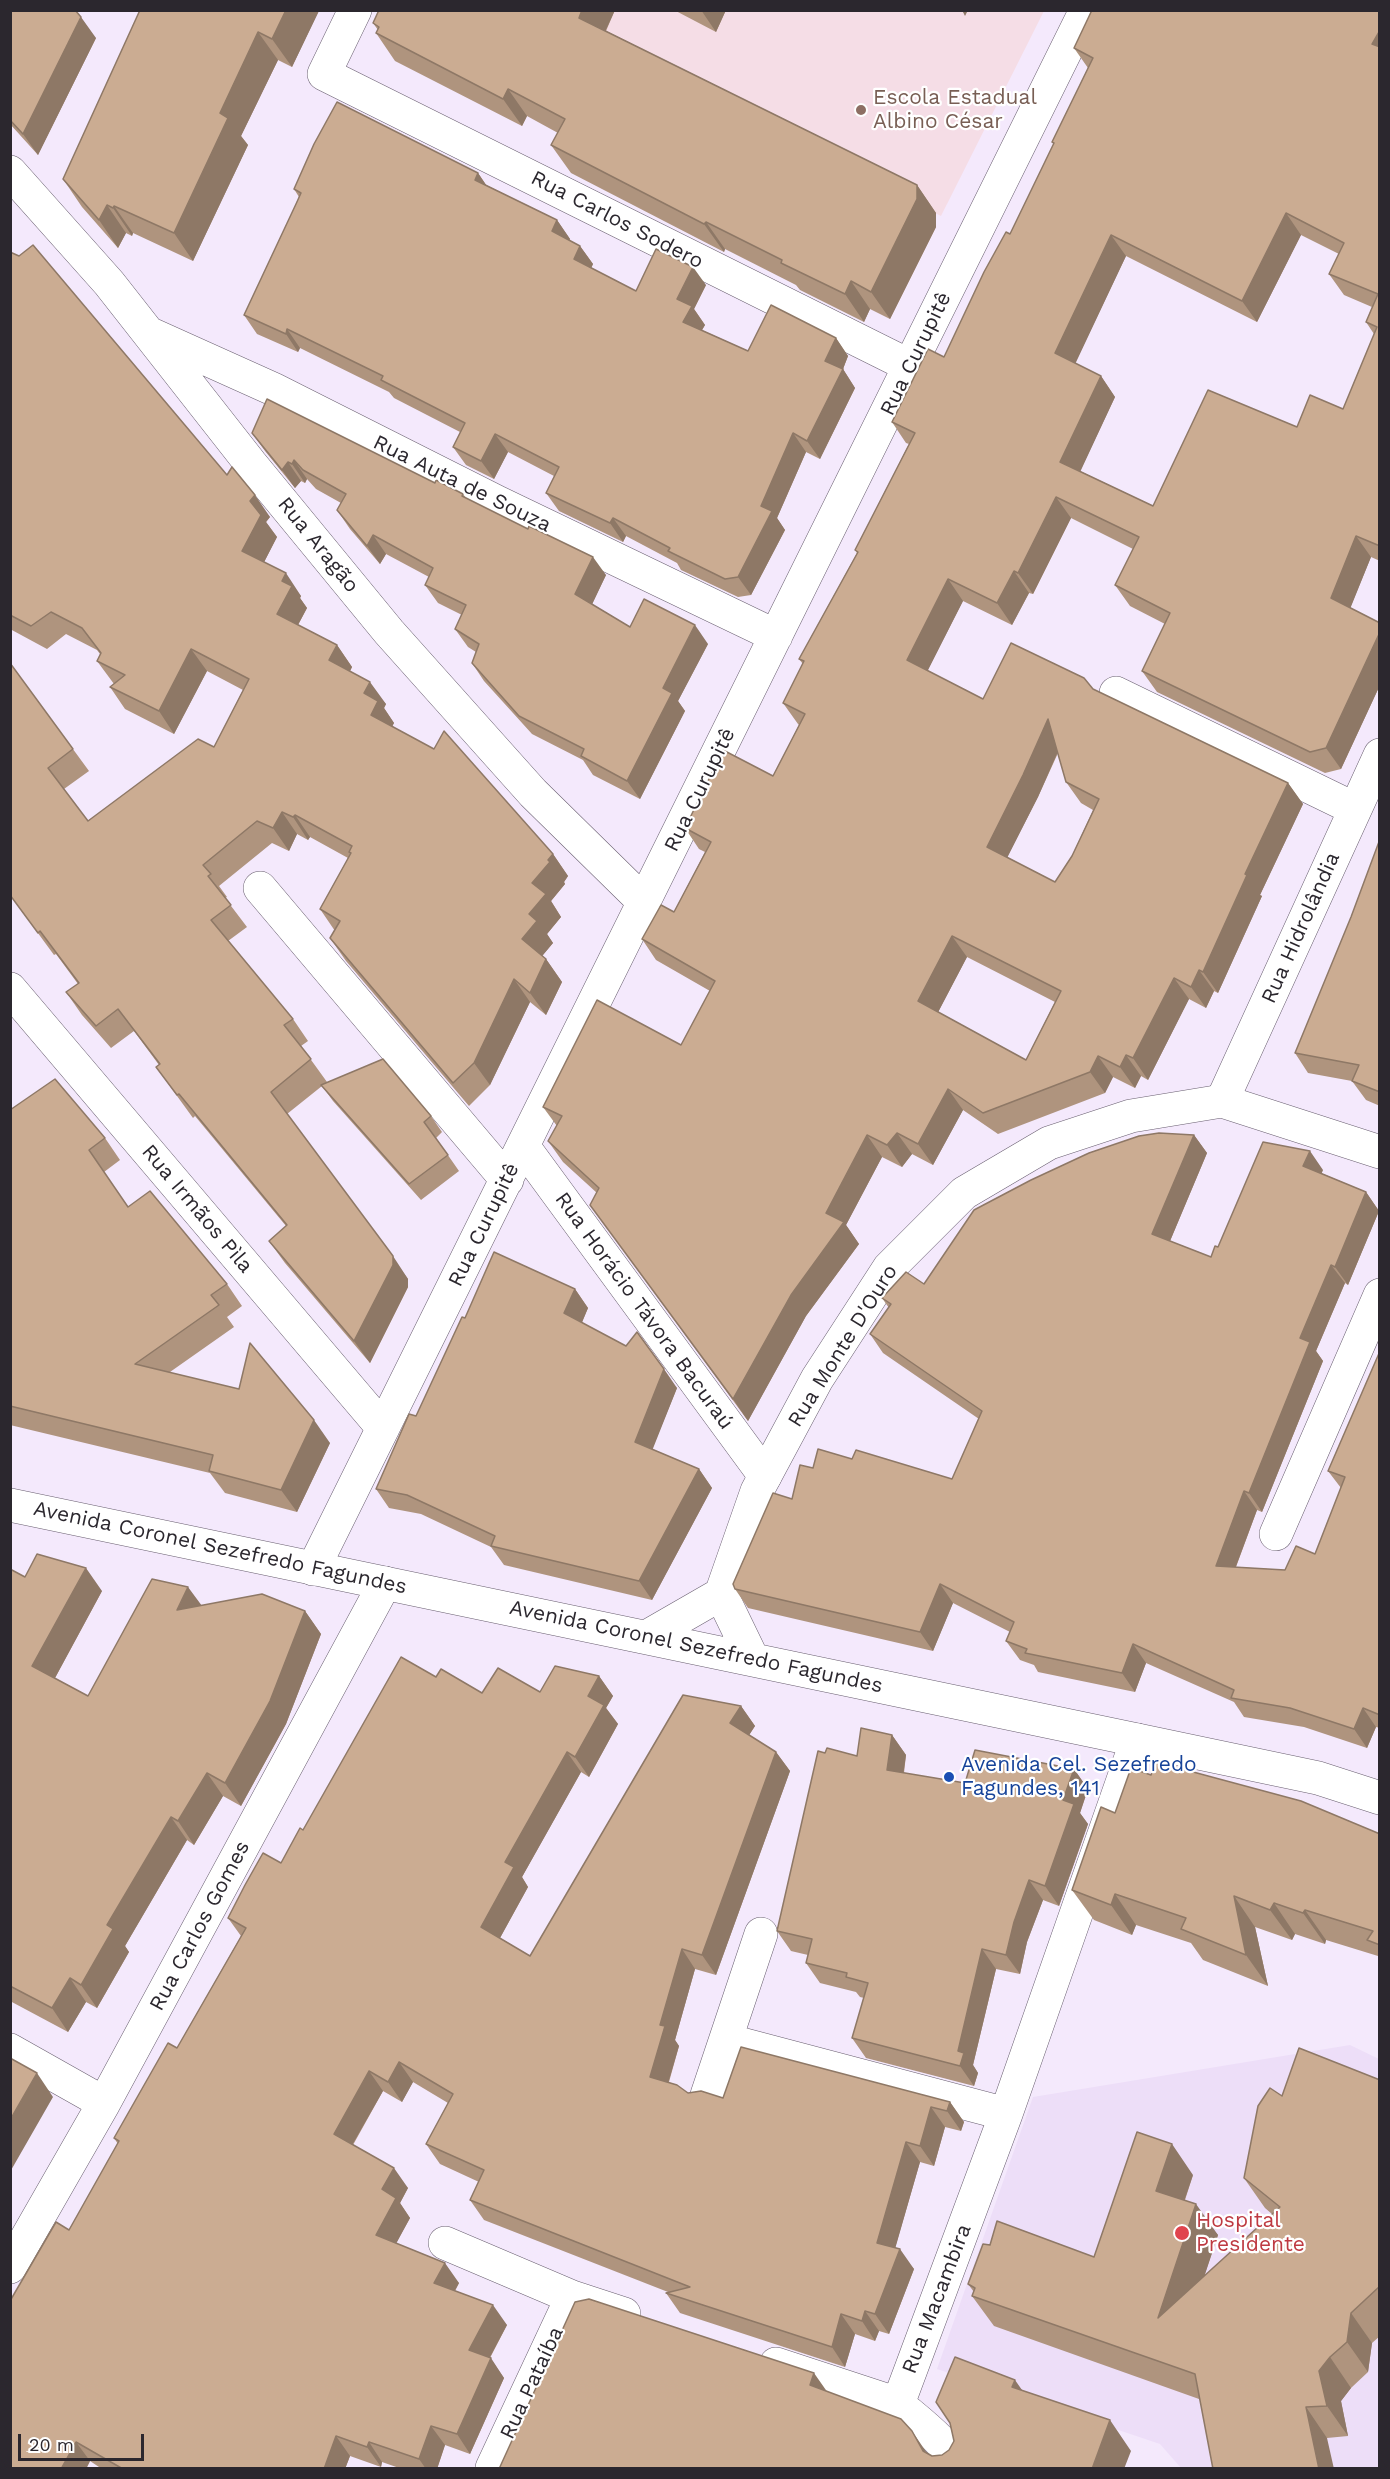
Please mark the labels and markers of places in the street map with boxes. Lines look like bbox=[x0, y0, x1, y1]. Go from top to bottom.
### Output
place label: Escola Estadual Albino César bbox=[873, 85, 1037, 135]
marker: Escola Estadual Albino César bbox=[854, 103, 868, 117]
place label: Avenida Cel. Sezefredo Fagundes, 141 bbox=[961, 1752, 1197, 1802]
marker: Avenida Cel. Sezefredo Fagundes, 141 bbox=[942, 1770, 956, 1784]
place label: Hospital Presidente bbox=[1196, 2208, 1305, 2258]
marker: Hospital Presidente bbox=[1173, 2224, 1191, 2242]

